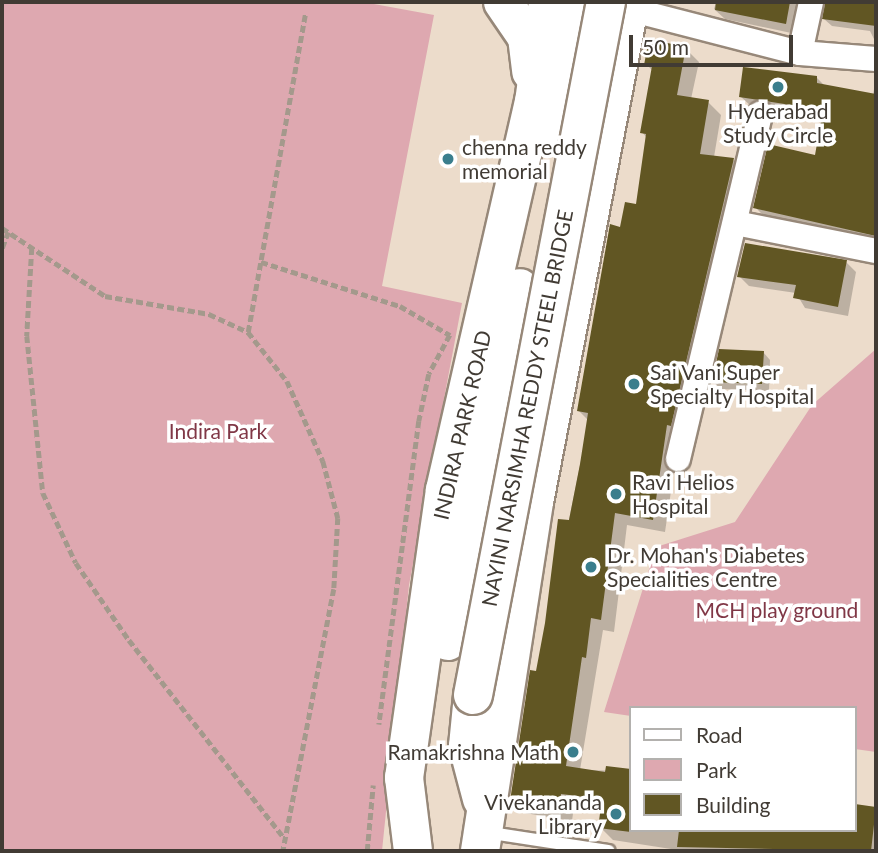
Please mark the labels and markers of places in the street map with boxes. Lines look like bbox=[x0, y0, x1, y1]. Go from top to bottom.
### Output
marker: Hyderabad Study Circle bbox=[770, 79, 786, 95]
place label: Hyderabad Study Circle bbox=[723, 98, 833, 148]
place label: chenna reddy memorial bbox=[462, 134, 587, 184]
marker: chenna reddy memorial bbox=[440, 151, 456, 167]
place label: Sai Vani Super Specialty Hospital bbox=[650, 359, 815, 409]
marker: Sai Vani Super Specialty Hospital bbox=[624, 374, 644, 394]
place label: Ravi Helios Hospital bbox=[632, 469, 734, 519]
marker: Ravi Helios Hospital bbox=[606, 484, 626, 504]
place label: Dr. Mohan's Diabetes Specialities Centre bbox=[607, 542, 805, 592]
marker: Dr. Mohan's Diabetes Specialities Centre bbox=[581, 557, 601, 577]
place label: Ramakrishna Math bbox=[387, 739, 559, 765]
marker: Ramakrishna Math bbox=[565, 744, 581, 760]
place label: Vivekananda Library bbox=[484, 789, 602, 839]
marker: Vivekananda Library bbox=[608, 806, 624, 822]

